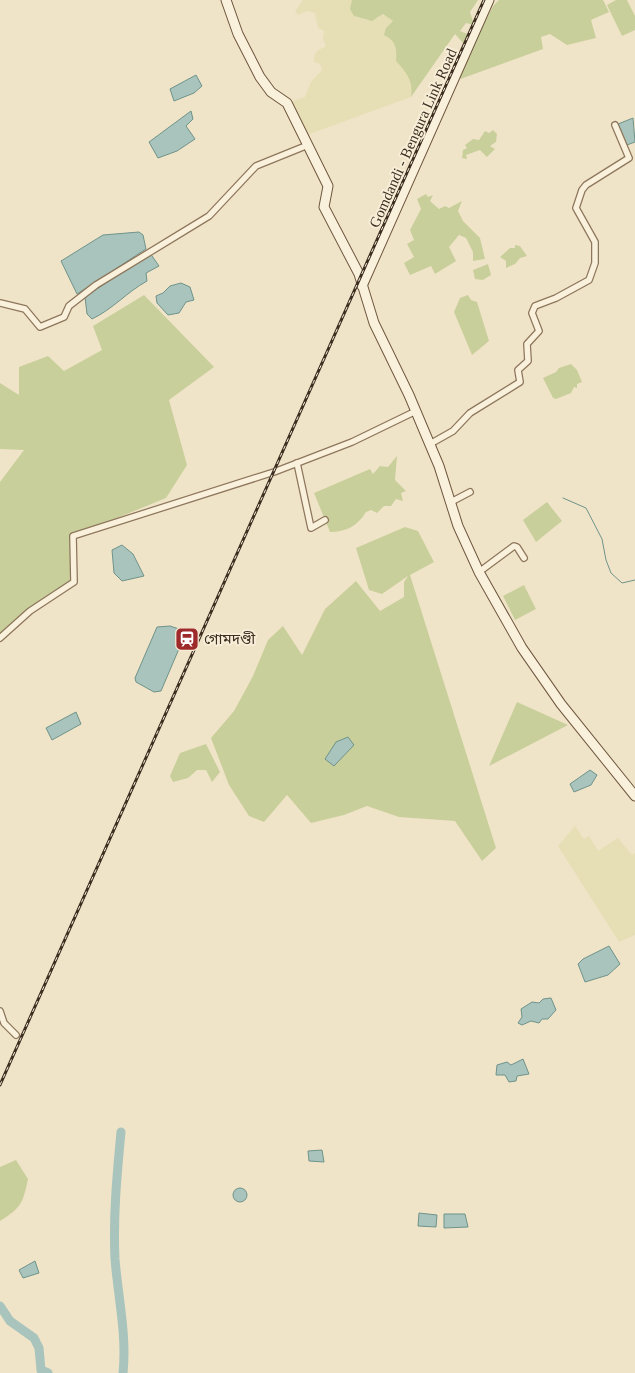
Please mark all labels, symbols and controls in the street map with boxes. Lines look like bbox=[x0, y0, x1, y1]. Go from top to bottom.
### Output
street label: Gomdandi - Bengura Link Road bbox=[366, 46, 460, 230]
station icon: গোমদণ্ডী bbox=[174, 626, 200, 652]
place label: গোমদণ্ডী bbox=[204, 631, 256, 647]

